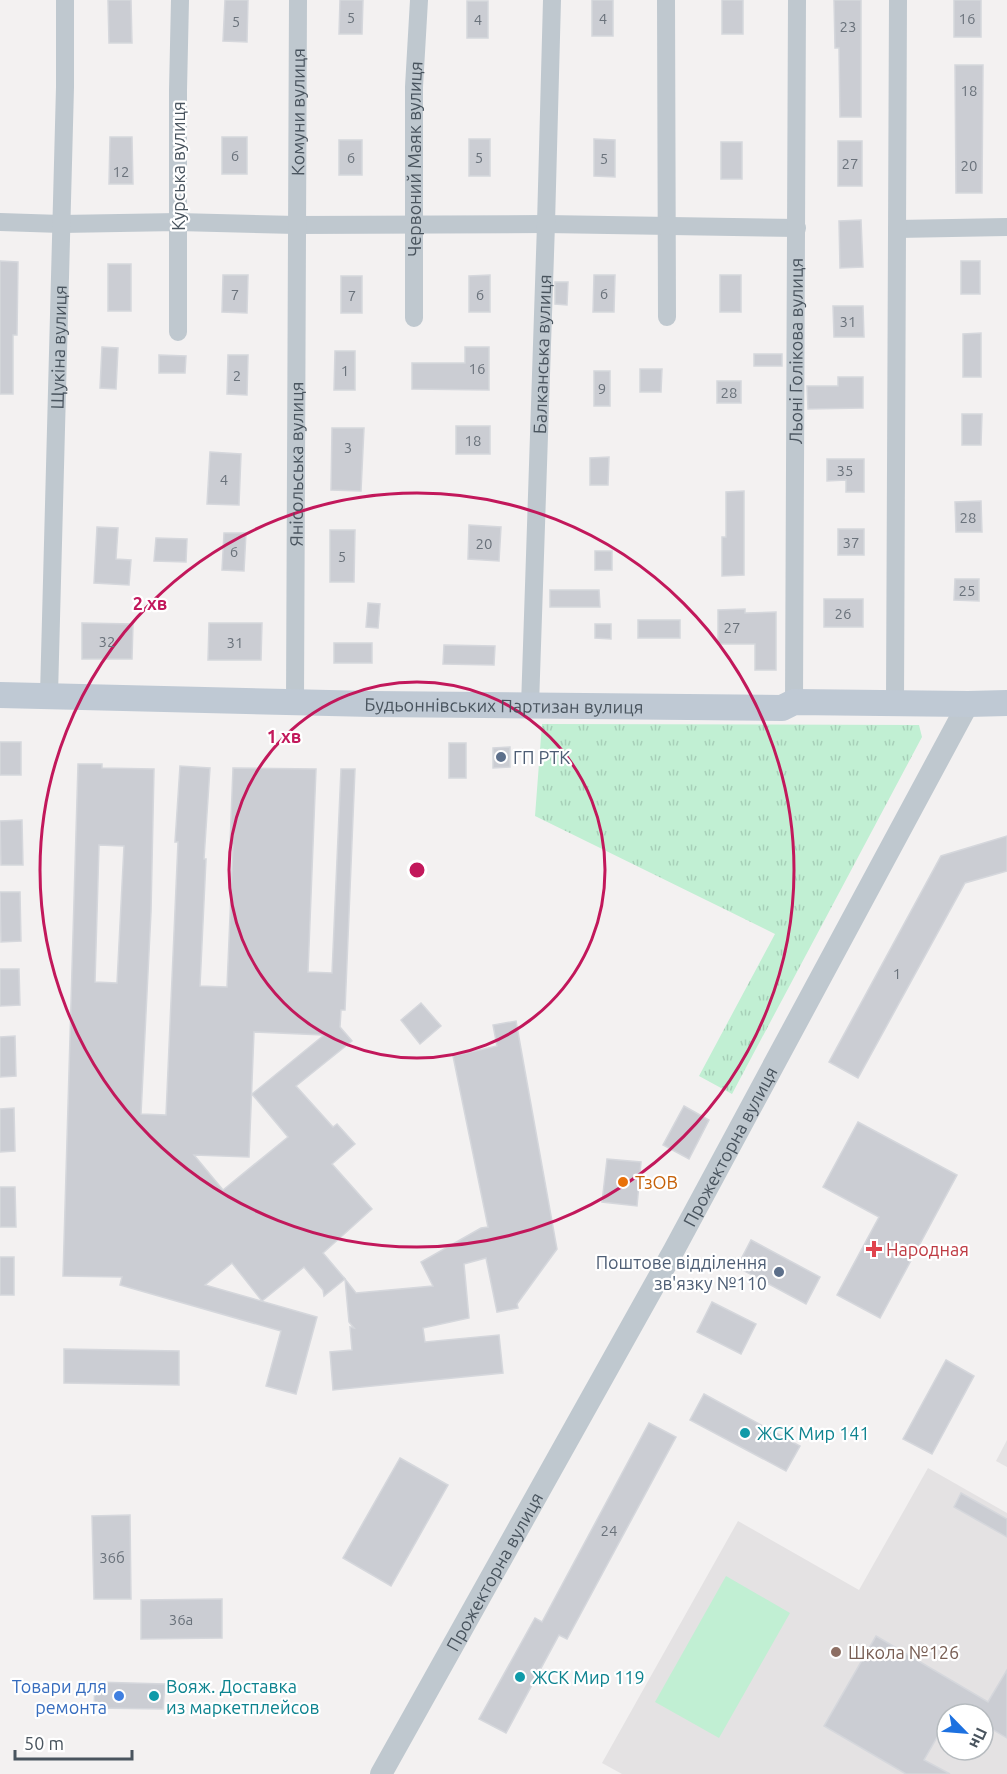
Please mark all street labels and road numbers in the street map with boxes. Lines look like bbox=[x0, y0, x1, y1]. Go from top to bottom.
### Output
street label: Комуни вулиця bbox=[287, 48, 308, 176]
street label: Червоний Маяк вулиця bbox=[404, 61, 425, 257]
street label: Курська вулиця bbox=[168, 101, 188, 231]
street label: Льоні Голікова вулиця bbox=[785, 258, 806, 444]
street label: Балканська вулиця bbox=[529, 274, 554, 434]
street label: Щукіна вулиця bbox=[47, 285, 70, 409]
street label: Янісольська вулиця bbox=[286, 382, 306, 546]
street label: Будьоннівських Партизан вулиця bbox=[364, 694, 644, 717]
street label: Прожекторна вулиця bbox=[679, 1063, 781, 1230]
street label: Прожекторна вулиця bbox=[442, 1489, 546, 1654]

